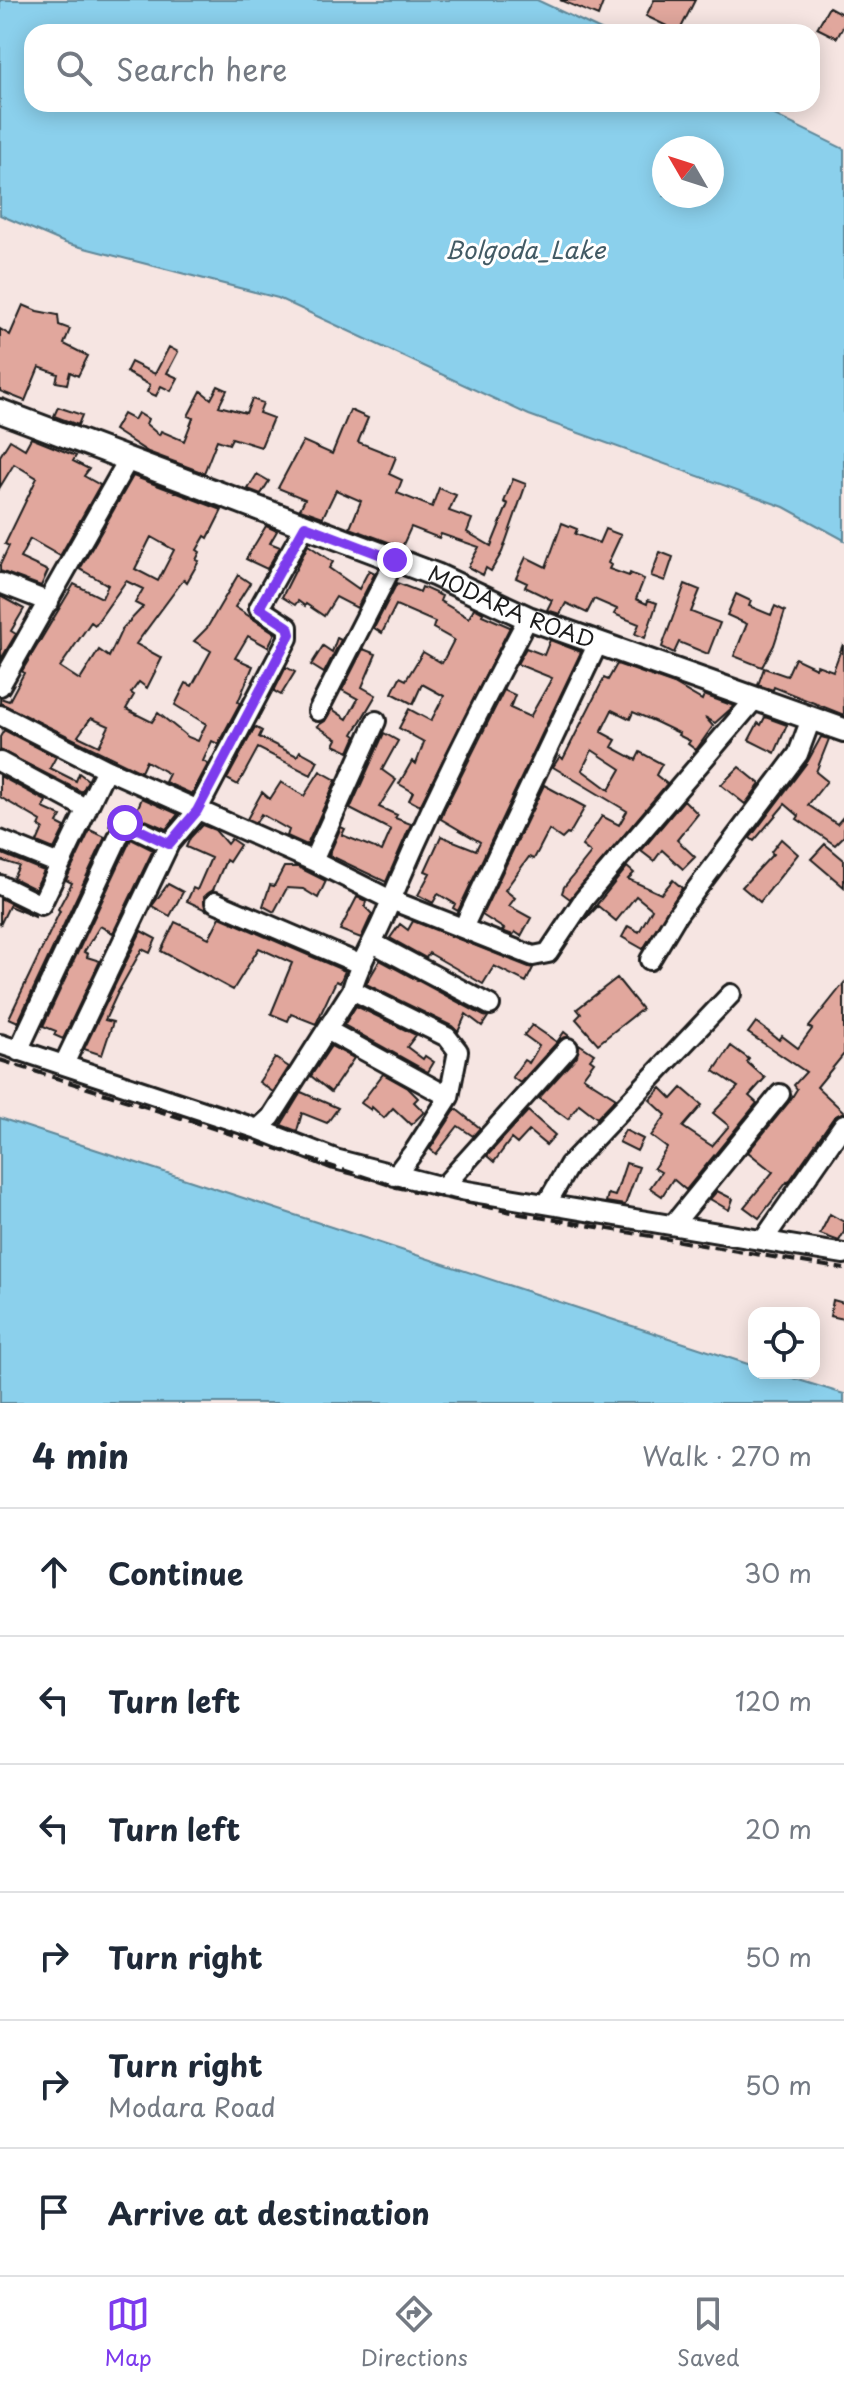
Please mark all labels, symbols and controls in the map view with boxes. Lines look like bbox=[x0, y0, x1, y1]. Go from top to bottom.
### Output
search box bbox=[24, 24, 820, 112]
icon: search bbox=[52, 46, 96, 90]
text: Search here bbox=[116, 46, 288, 91]
north arrow bbox=[652, 136, 724, 208]
water label: Bolgoda_Lake bbox=[445, 231, 606, 267]
route end bbox=[377, 542, 413, 578]
street label: MODARA ROAD bbox=[423, 556, 600, 655]
route start bbox=[107, 805, 143, 841]
map controls bbox=[748, 1307, 820, 1379]
button: locate bbox=[748, 1307, 820, 1379]
text: 4 min bbox=[32, 1429, 129, 1481]
text: Walk · 270 m bbox=[642, 1436, 812, 1475]
icon: ahead bbox=[32, 1550, 76, 1594]
text: Continue bbox=[108, 1550, 243, 1595]
text: 30 m bbox=[744, 1553, 812, 1592]
icon: left bbox=[32, 1678, 76, 1722]
text: Turn left bbox=[108, 1678, 240, 1723]
text: 120 m bbox=[735, 1681, 812, 1720]
icon: left bbox=[32, 1806, 76, 1850]
text: Turn left bbox=[108, 1806, 240, 1851]
text: 20 m bbox=[745, 1809, 812, 1848]
icon: right bbox=[32, 1934, 76, 1978]
text: Turn right bbox=[108, 1934, 263, 1979]
text: 50 m bbox=[745, 1937, 812, 1976]
text: Turn right bbox=[108, 2042, 263, 2087]
icon: right bbox=[32, 2062, 76, 2106]
text: 50 m bbox=[745, 2065, 812, 2104]
text: Modara Road bbox=[108, 2087, 276, 2126]
icon: arrive bbox=[32, 2190, 76, 2234]
text: Arrive at destination bbox=[108, 2190, 430, 2235]
tab: Map bbox=[105, 2292, 152, 2373]
tab: Directions bbox=[361, 2292, 468, 2373]
tab: Saved bbox=[677, 2292, 739, 2373]

